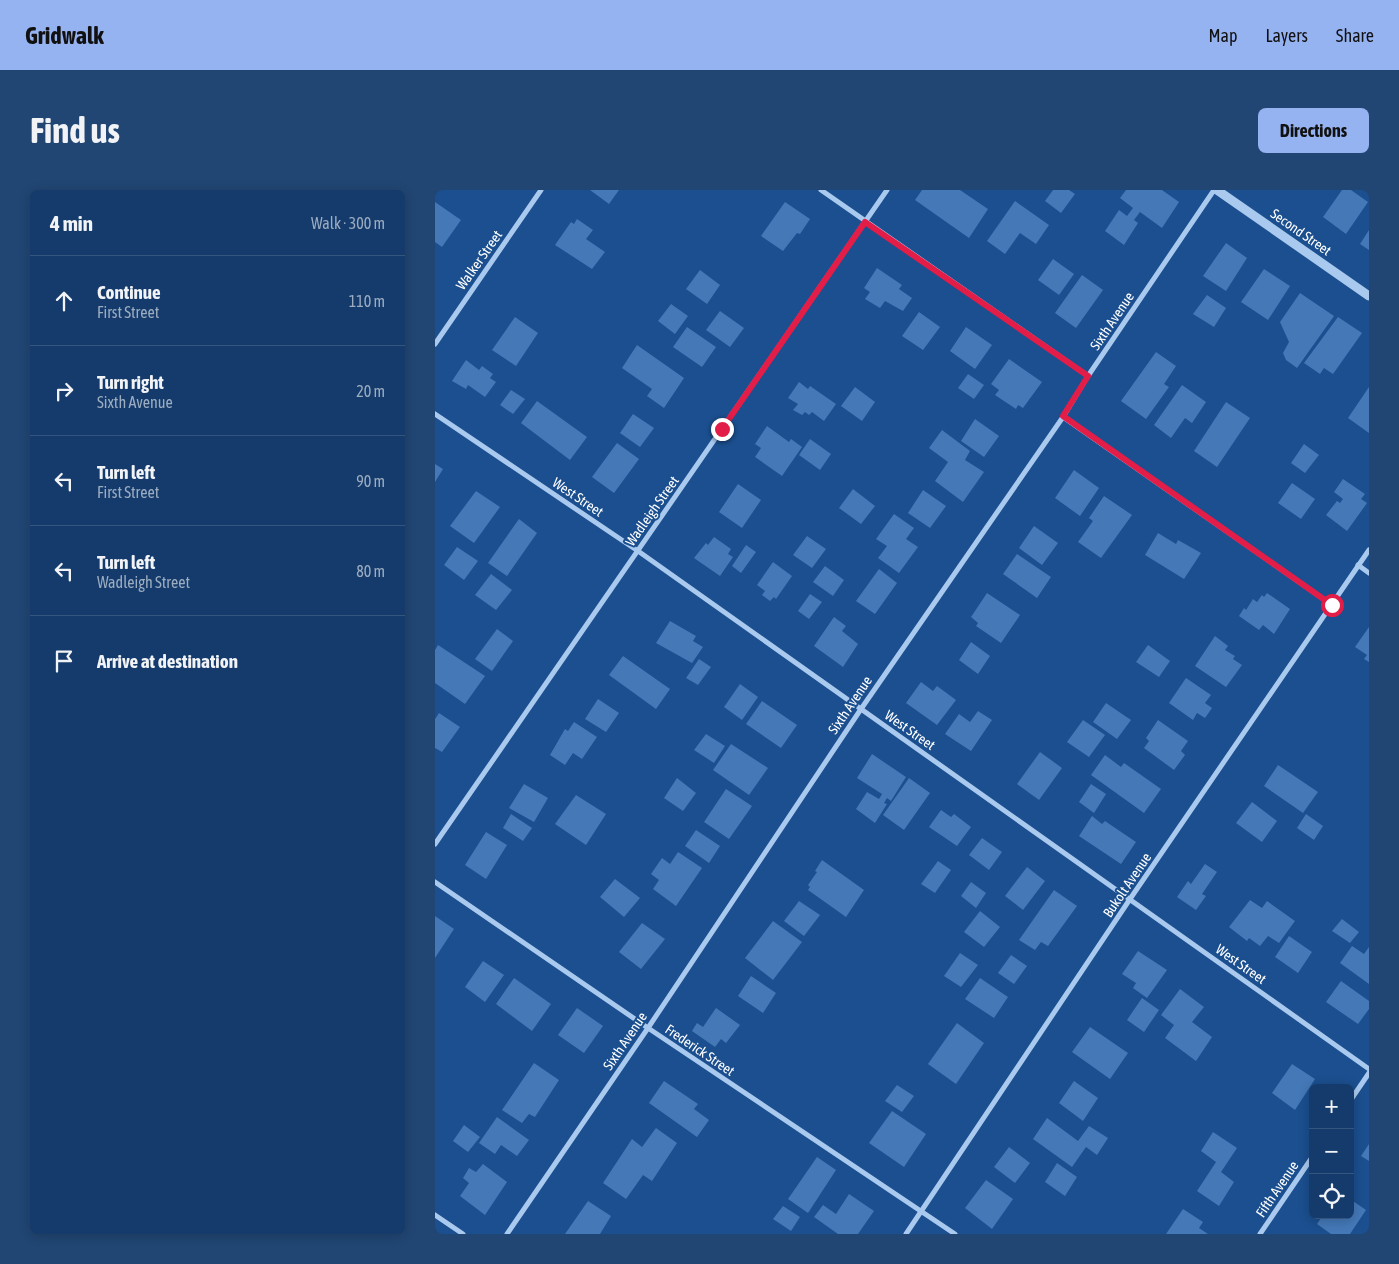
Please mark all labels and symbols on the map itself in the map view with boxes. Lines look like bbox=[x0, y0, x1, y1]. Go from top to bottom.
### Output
street label: Second Street bbox=[1268, 205, 1334, 259]
street label: Walker Street bbox=[453, 227, 505, 293]
street label: Sixth Avenue bbox=[1087, 289, 1137, 353]
route end bbox=[711, 418, 734, 441]
street label: Wadleigh Street bbox=[622, 473, 682, 549]
street label: West Street bbox=[550, 474, 606, 520]
route start bbox=[1321, 594, 1344, 617]
street label: Sixth Avenue bbox=[825, 673, 875, 737]
street label: West Street bbox=[882, 707, 938, 753]
street label: Bukolt Avenue bbox=[1100, 850, 1154, 920]
street label: West Street bbox=[1213, 941, 1269, 987]
street label: Sixth Avenue bbox=[600, 1009, 650, 1073]
street label: Frederick Street bbox=[662, 1021, 738, 1079]
street label: Fifth Avenue bbox=[1252, 1158, 1302, 1220]

